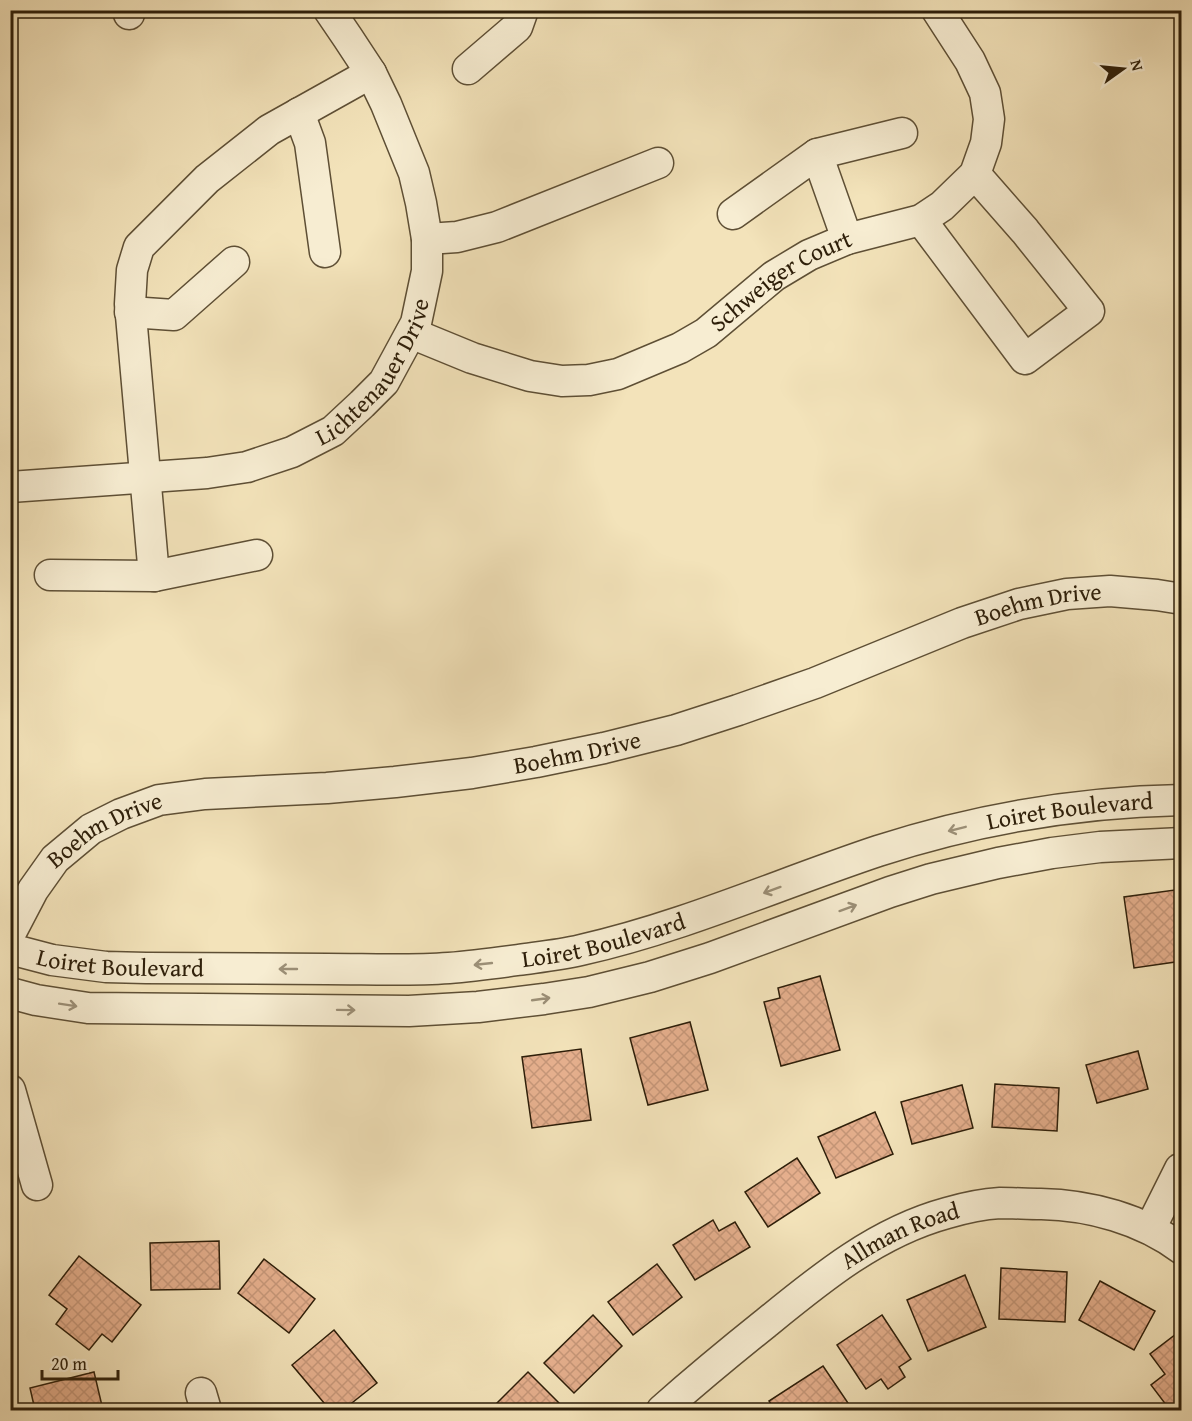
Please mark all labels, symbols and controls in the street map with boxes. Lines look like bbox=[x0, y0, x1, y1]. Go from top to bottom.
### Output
north arrow bbox=[1093, 39, 1153, 99]
text: N bbox=[1125, 57, 1151, 74]
street label: Schweiger Court bbox=[702, 221, 858, 340]
street label: Lichtenauer Drive bbox=[309, 295, 438, 454]
street label: Boehm Drive bbox=[970, 574, 1103, 635]
street label: Boehm Drive bbox=[511, 721, 644, 783]
street label: Boehm Drive bbox=[39, 782, 167, 876]
street label: Loiret Boulevard bbox=[983, 783, 1154, 839]
one-way arrow bbox=[948, 824, 967, 836]
one-way arrow bbox=[764, 885, 782, 896]
one-way arrow bbox=[838, 902, 857, 913]
street label: Loiret Boulevard bbox=[519, 903, 690, 976]
street label: Loiret Boulevard bbox=[33, 939, 204, 985]
one-way arrow bbox=[473, 959, 493, 970]
one-way arrow bbox=[279, 963, 299, 975]
one-way arrow bbox=[530, 994, 550, 1005]
one-way arrow bbox=[57, 999, 77, 1010]
one-way arrow bbox=[336, 1004, 356, 1016]
street label: Allman Road bbox=[833, 1192, 963, 1278]
scale bar bbox=[42, 1343, 118, 1381]
text: 20 m bbox=[51, 1350, 87, 1377]

